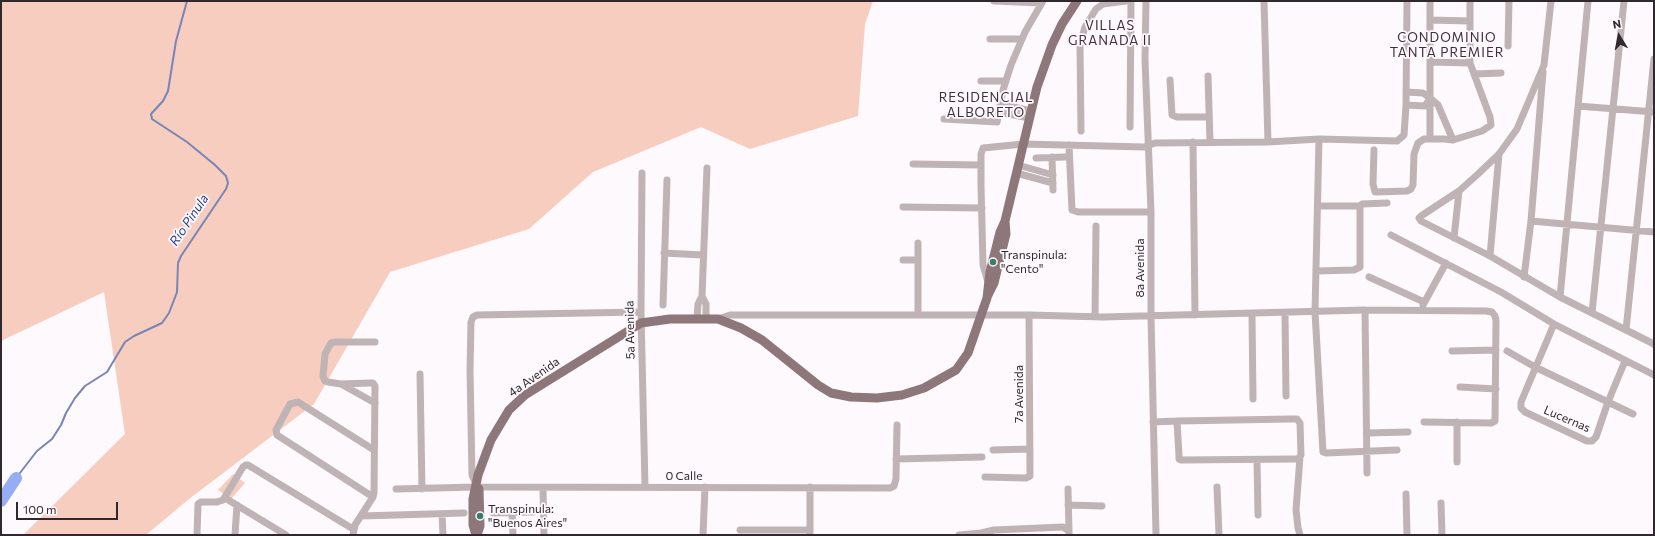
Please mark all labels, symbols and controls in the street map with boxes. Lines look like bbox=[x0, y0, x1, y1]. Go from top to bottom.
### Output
north arrow bbox=[1599, 16, 1639, 56]
text: N bbox=[1612, 17, 1622, 31]
district label: VILLAS GRANADA II bbox=[1068, 18, 1152, 49]
district label: CONDOMINIO TANTA PREMIER bbox=[1390, 30, 1504, 61]
district label: RESIDENCIAL ALBORETO bbox=[939, 90, 1033, 121]
water label: Río Pinula bbox=[166, 191, 212, 249]
street label: 8a Avenida bbox=[1133, 238, 1147, 298]
place label: Transpinula: "Cento" bbox=[1001, 248, 1067, 276]
marker: Transpinula: "Cento" bbox=[988, 257, 998, 267]
street label: 5a Avenida bbox=[622, 301, 638, 359]
street label: 4a Avenida bbox=[506, 354, 562, 400]
street label: 7a Avenida bbox=[1012, 365, 1026, 423]
street label: Lucernas bbox=[1542, 403, 1592, 435]
street label: 0 Calle bbox=[665, 469, 703, 483]
scale bar bbox=[18, 494, 120, 520]
text: 100 m bbox=[23, 502, 57, 516]
place label: Transpinula: "Buenos Aires" bbox=[488, 502, 567, 530]
marker: Transpinula: "Buenos Aires" bbox=[475, 511, 485, 521]

